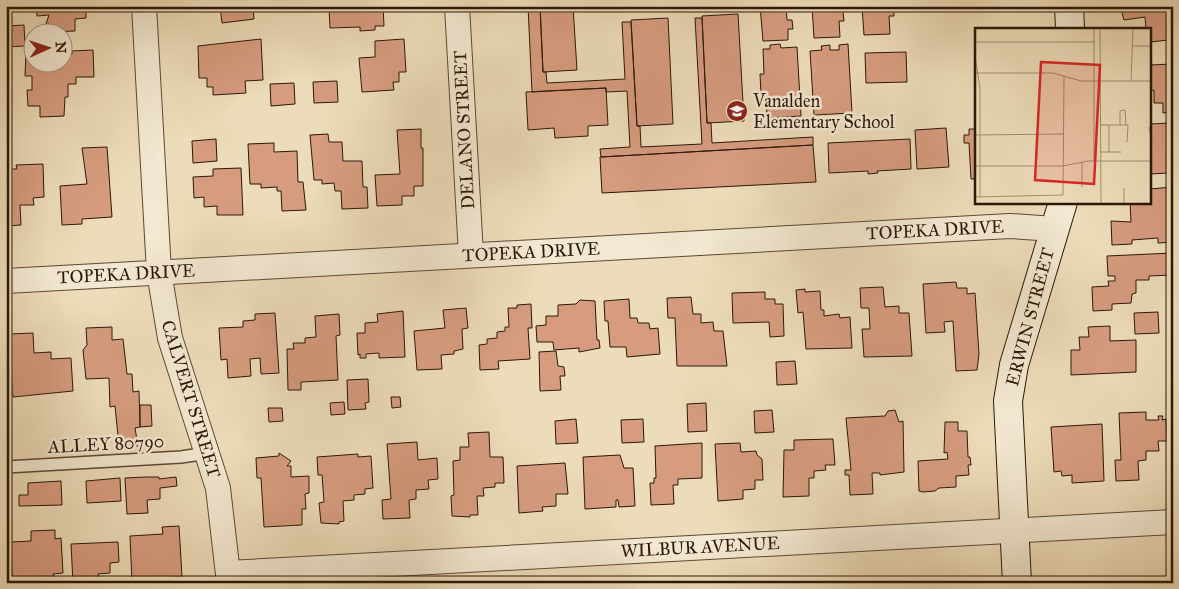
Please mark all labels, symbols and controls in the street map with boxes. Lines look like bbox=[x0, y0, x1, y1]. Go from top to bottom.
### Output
north arrow bbox=[22, 22, 72, 72]
inset map bbox=[975, 28, 1152, 204]
text: N bbox=[52, 41, 69, 54]
street label: DELANO STREET bbox=[449, 50, 479, 210]
place label: Vanalden Elementary School bbox=[752, 90, 895, 133]
school or university icon: Vanalden Elementary School bbox=[725, 99, 749, 123]
street label: TOPEKA DRIVE bbox=[866, 215, 1004, 245]
street label: TOPEKA DRIVE bbox=[462, 237, 600, 267]
street label: ERWIN STREET bbox=[1001, 245, 1059, 389]
street label: TOPEKA DRIVE bbox=[57, 259, 195, 289]
street label: CALVERT STREET bbox=[157, 318, 225, 480]
street label: ALLEY 80790 bbox=[46, 430, 165, 458]
street label: WILBUR AVENUE bbox=[620, 532, 780, 562]

